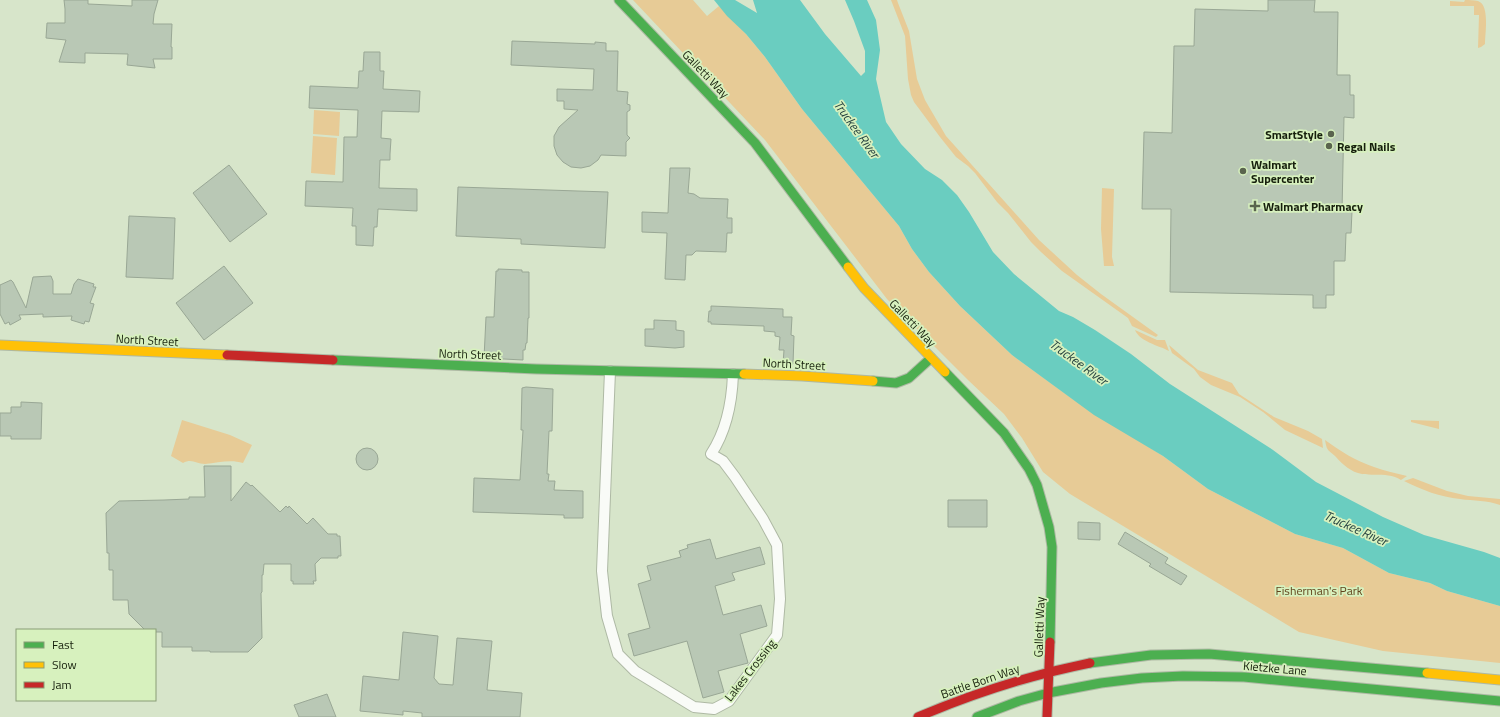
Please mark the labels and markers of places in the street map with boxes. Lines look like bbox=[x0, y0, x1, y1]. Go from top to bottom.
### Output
place label: SmartStyle bbox=[1265, 125, 1323, 144]
marker: SmartStyle bbox=[1326, 129, 1336, 139]
place label: Regal Nails bbox=[1337, 137, 1396, 156]
marker: Regal Nails bbox=[1324, 141, 1334, 151]
place label: Walmart Supercenter bbox=[1251, 155, 1315, 188]
marker: Walmart Supercenter bbox=[1238, 166, 1248, 176]
place label: Walmart Pharmacy bbox=[1263, 197, 1363, 216]
marker: Walmart Pharmacy bbox=[1250, 201, 1260, 211]

